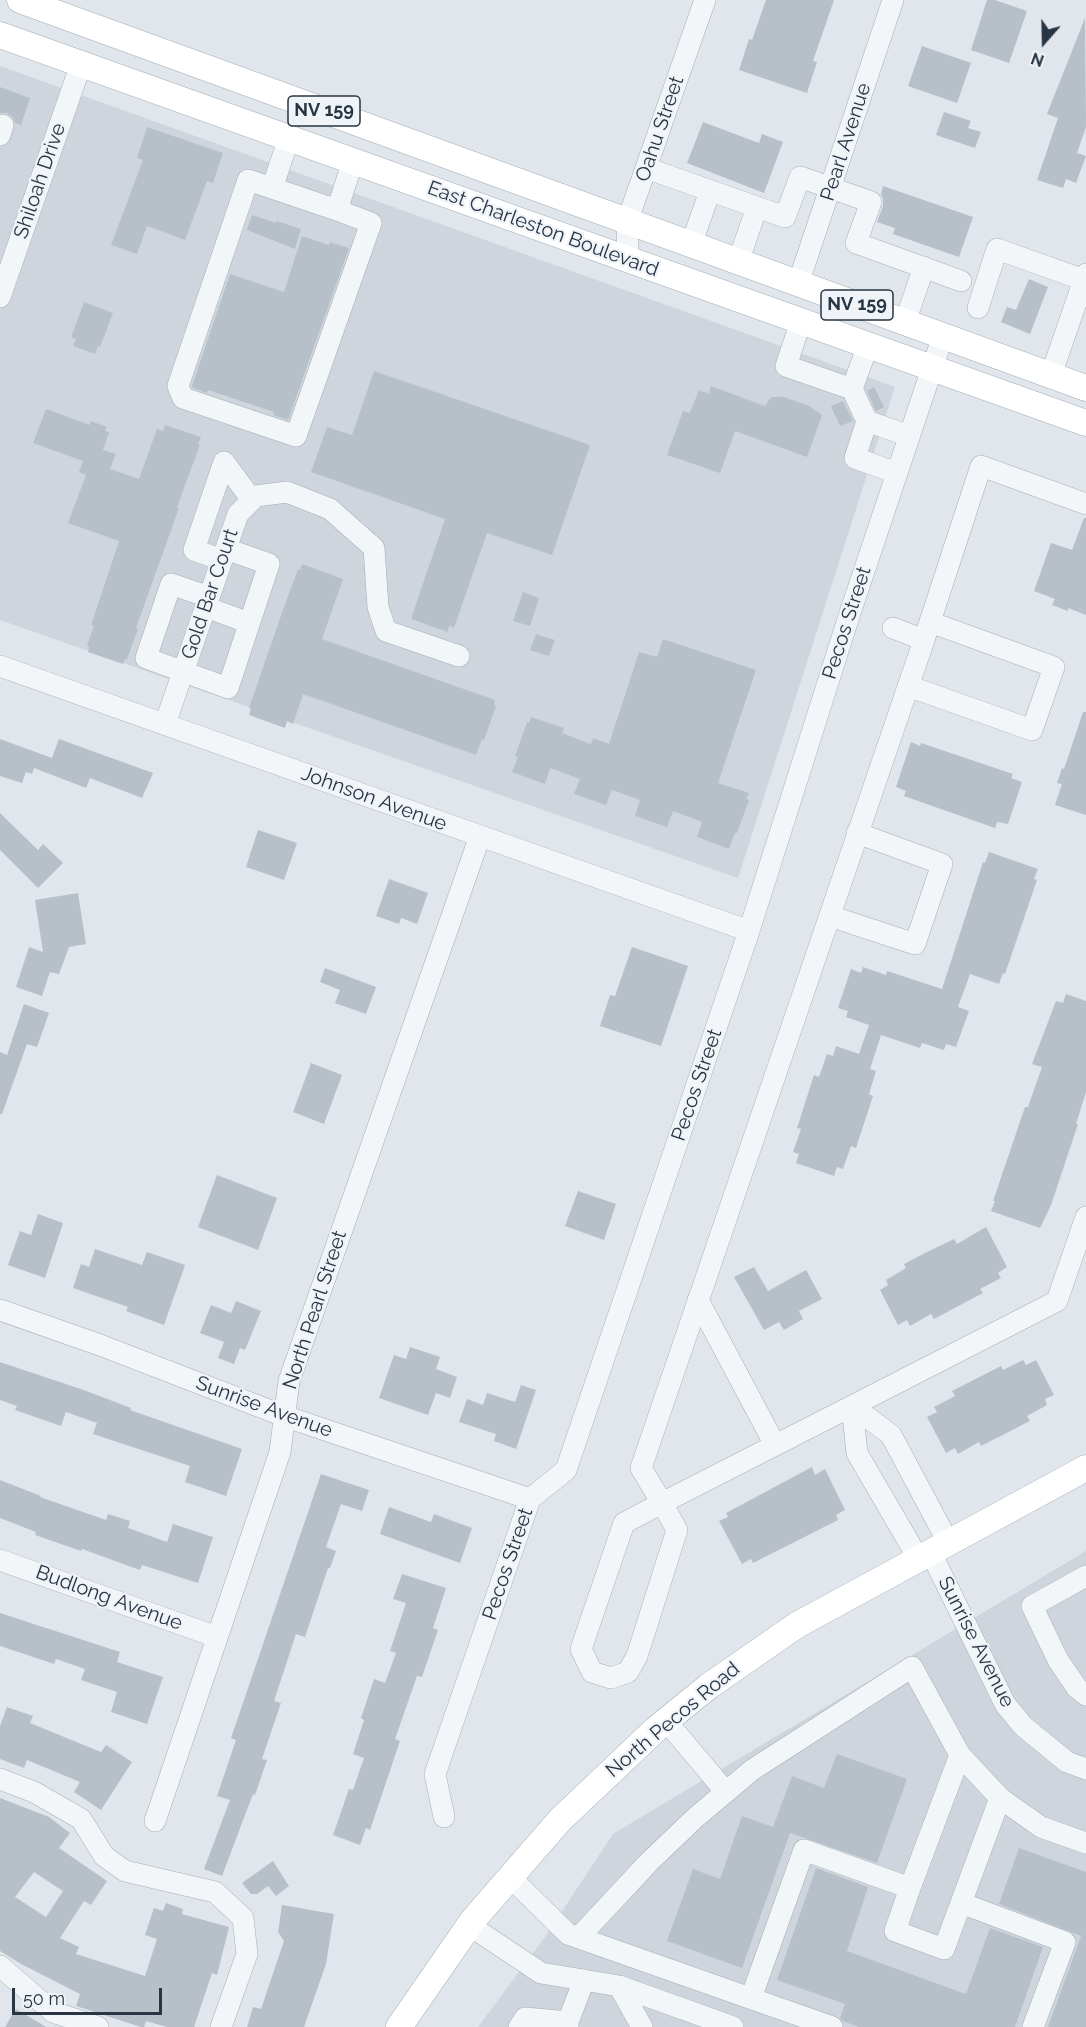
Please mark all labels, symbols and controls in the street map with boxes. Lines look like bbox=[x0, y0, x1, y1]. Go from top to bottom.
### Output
north arrow bbox=[1014, 12, 1074, 72]
text: N bbox=[1029, 48, 1047, 70]
street label: Oahu Street bbox=[631, 73, 689, 185]
street label: Pearl Avenue bbox=[816, 80, 876, 204]
road number: NV 159 bbox=[288, 96, 360, 126]
street label: Shiloah Drive bbox=[9, 120, 71, 242]
street label: East Charleston Boulevard bbox=[424, 176, 662, 282]
road number: NV 159 bbox=[821, 290, 893, 320]
street label: Gold Bar Court bbox=[176, 525, 244, 663]
street label: Pecos Street bbox=[818, 564, 876, 682]
street label: Johnson Avenue bbox=[298, 762, 450, 836]
street label: Pecos Street bbox=[667, 1026, 727, 1144]
street label: North Pearl Street bbox=[278, 1228, 352, 1392]
street label: Sunrise Avenue bbox=[192, 1371, 336, 1443]
street label: Pecos Street bbox=[478, 1505, 538, 1623]
street label: Budlong Avenue bbox=[32, 1560, 186, 1636]
street label: Sunrise Avenue bbox=[933, 1573, 1019, 1711]
street label: North Pecos Road bbox=[601, 1657, 745, 1783]
scale bar bbox=[15, 1976, 165, 2014]
text: 50 m bbox=[23, 1988, 65, 2009]

